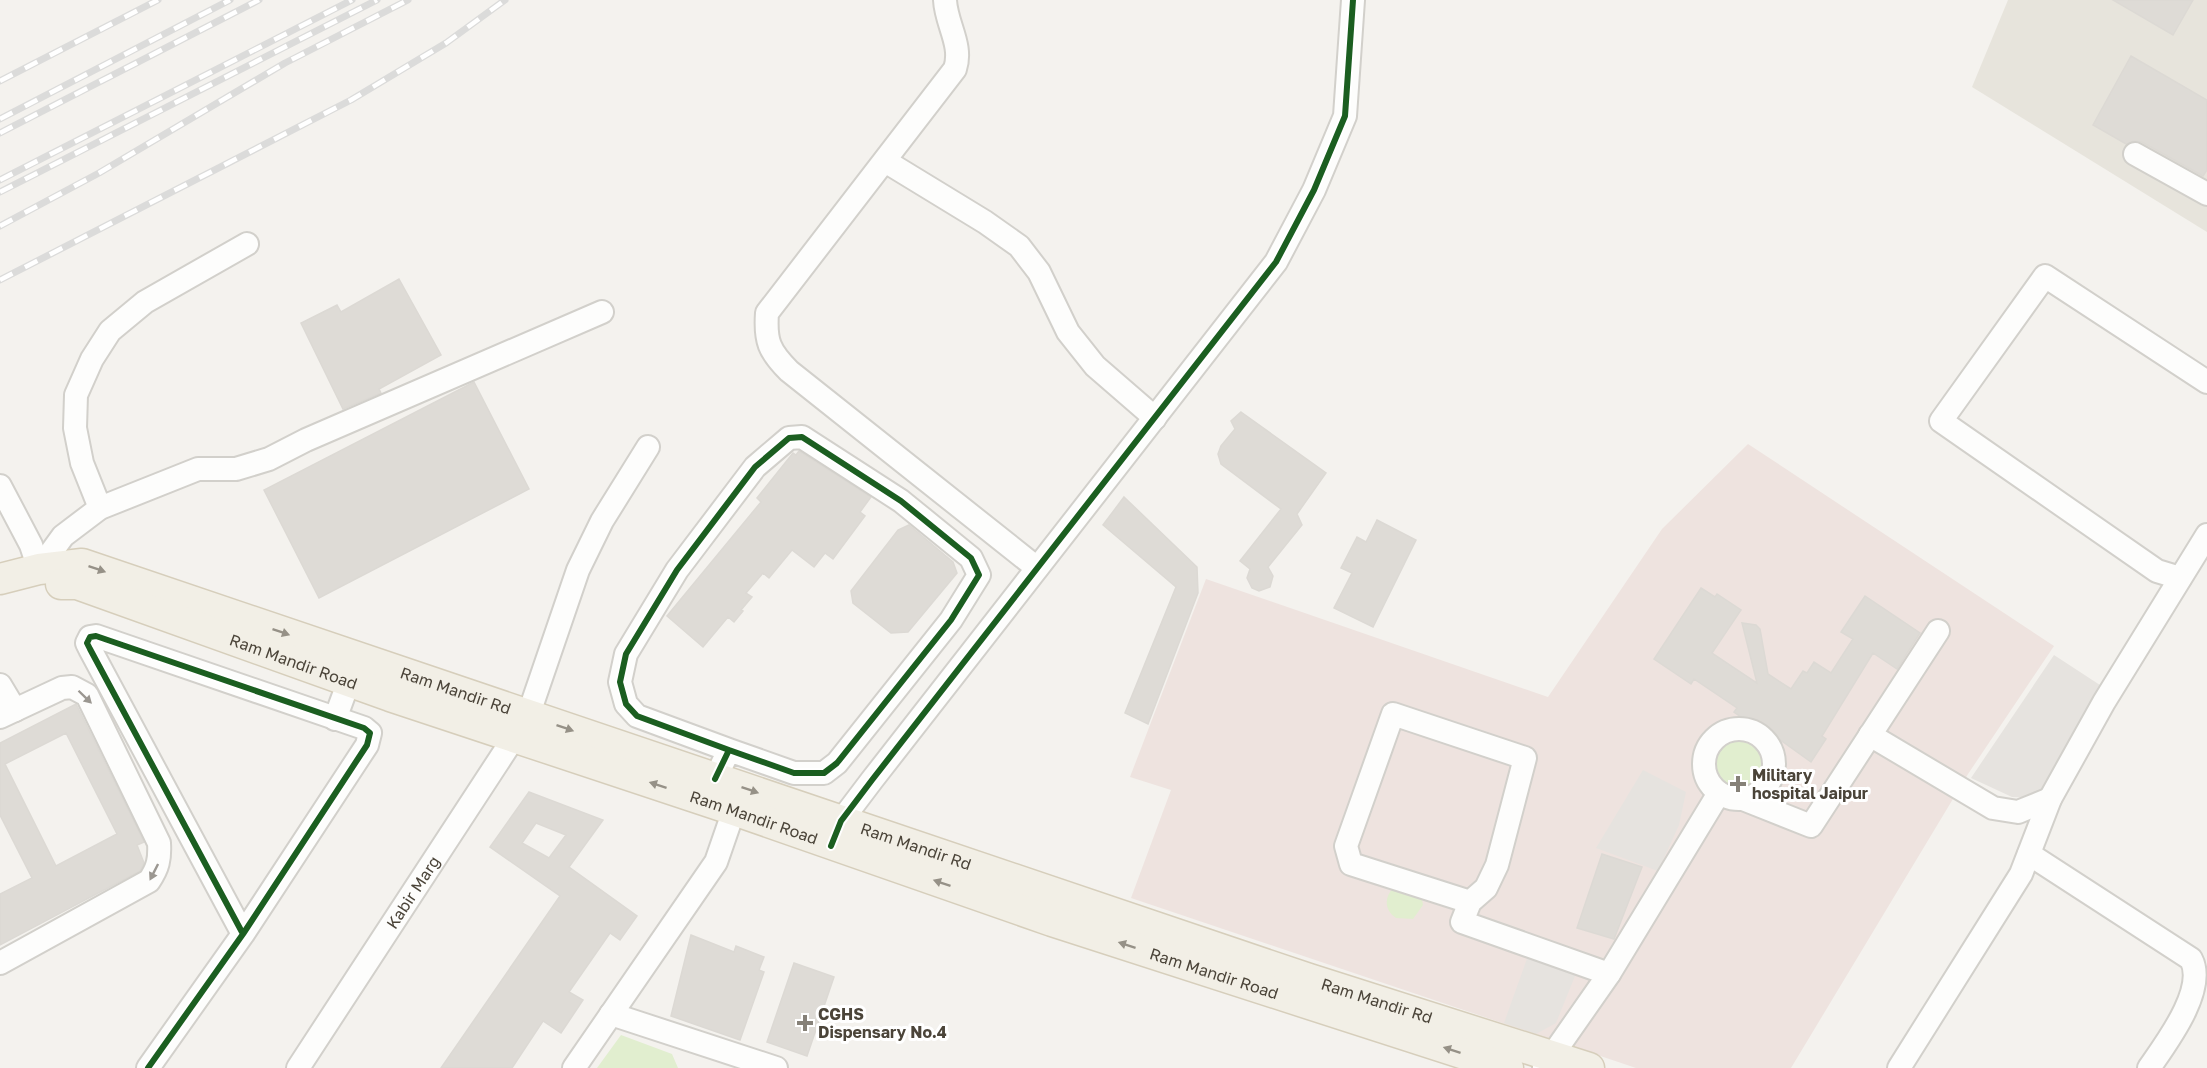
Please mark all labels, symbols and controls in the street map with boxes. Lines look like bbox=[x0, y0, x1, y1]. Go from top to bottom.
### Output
one-way arrow bbox=[88, 564, 106, 574]
one-way arrow bbox=[272, 627, 290, 637]
street label: Ram Mandir Road bbox=[227, 629, 360, 694]
street label: Ram Mandir Rd bbox=[398, 662, 514, 718]
one-way arrow bbox=[78, 690, 93, 704]
one-way arrow bbox=[556, 724, 574, 734]
place label: Military hospital Jaipur bbox=[1752, 765, 1868, 803]
marker: Military hospital Jaipur bbox=[1729, 775, 1747, 793]
one-way arrow bbox=[649, 780, 667, 790]
street label: Ram Mandir Road bbox=[687, 786, 821, 849]
one-way arrow bbox=[741, 786, 759, 796]
street label: Ram Mandir Rd bbox=[858, 818, 974, 874]
street label: Kabir Marg bbox=[382, 852, 444, 932]
one-way arrow bbox=[150, 863, 160, 881]
one-way arrow bbox=[933, 878, 951, 888]
one-way arrow bbox=[1118, 940, 1136, 950]
street label: Ram Mandir Road bbox=[1147, 943, 1281, 1003]
street label: Ram Mandir Rd bbox=[1319, 974, 1435, 1028]
place label: CGHS Dispensary No.4 bbox=[818, 1004, 947, 1042]
marker: CGHS Dispensary No.4 bbox=[796, 1014, 814, 1032]
one-way arrow bbox=[1443, 1045, 1461, 1054]

